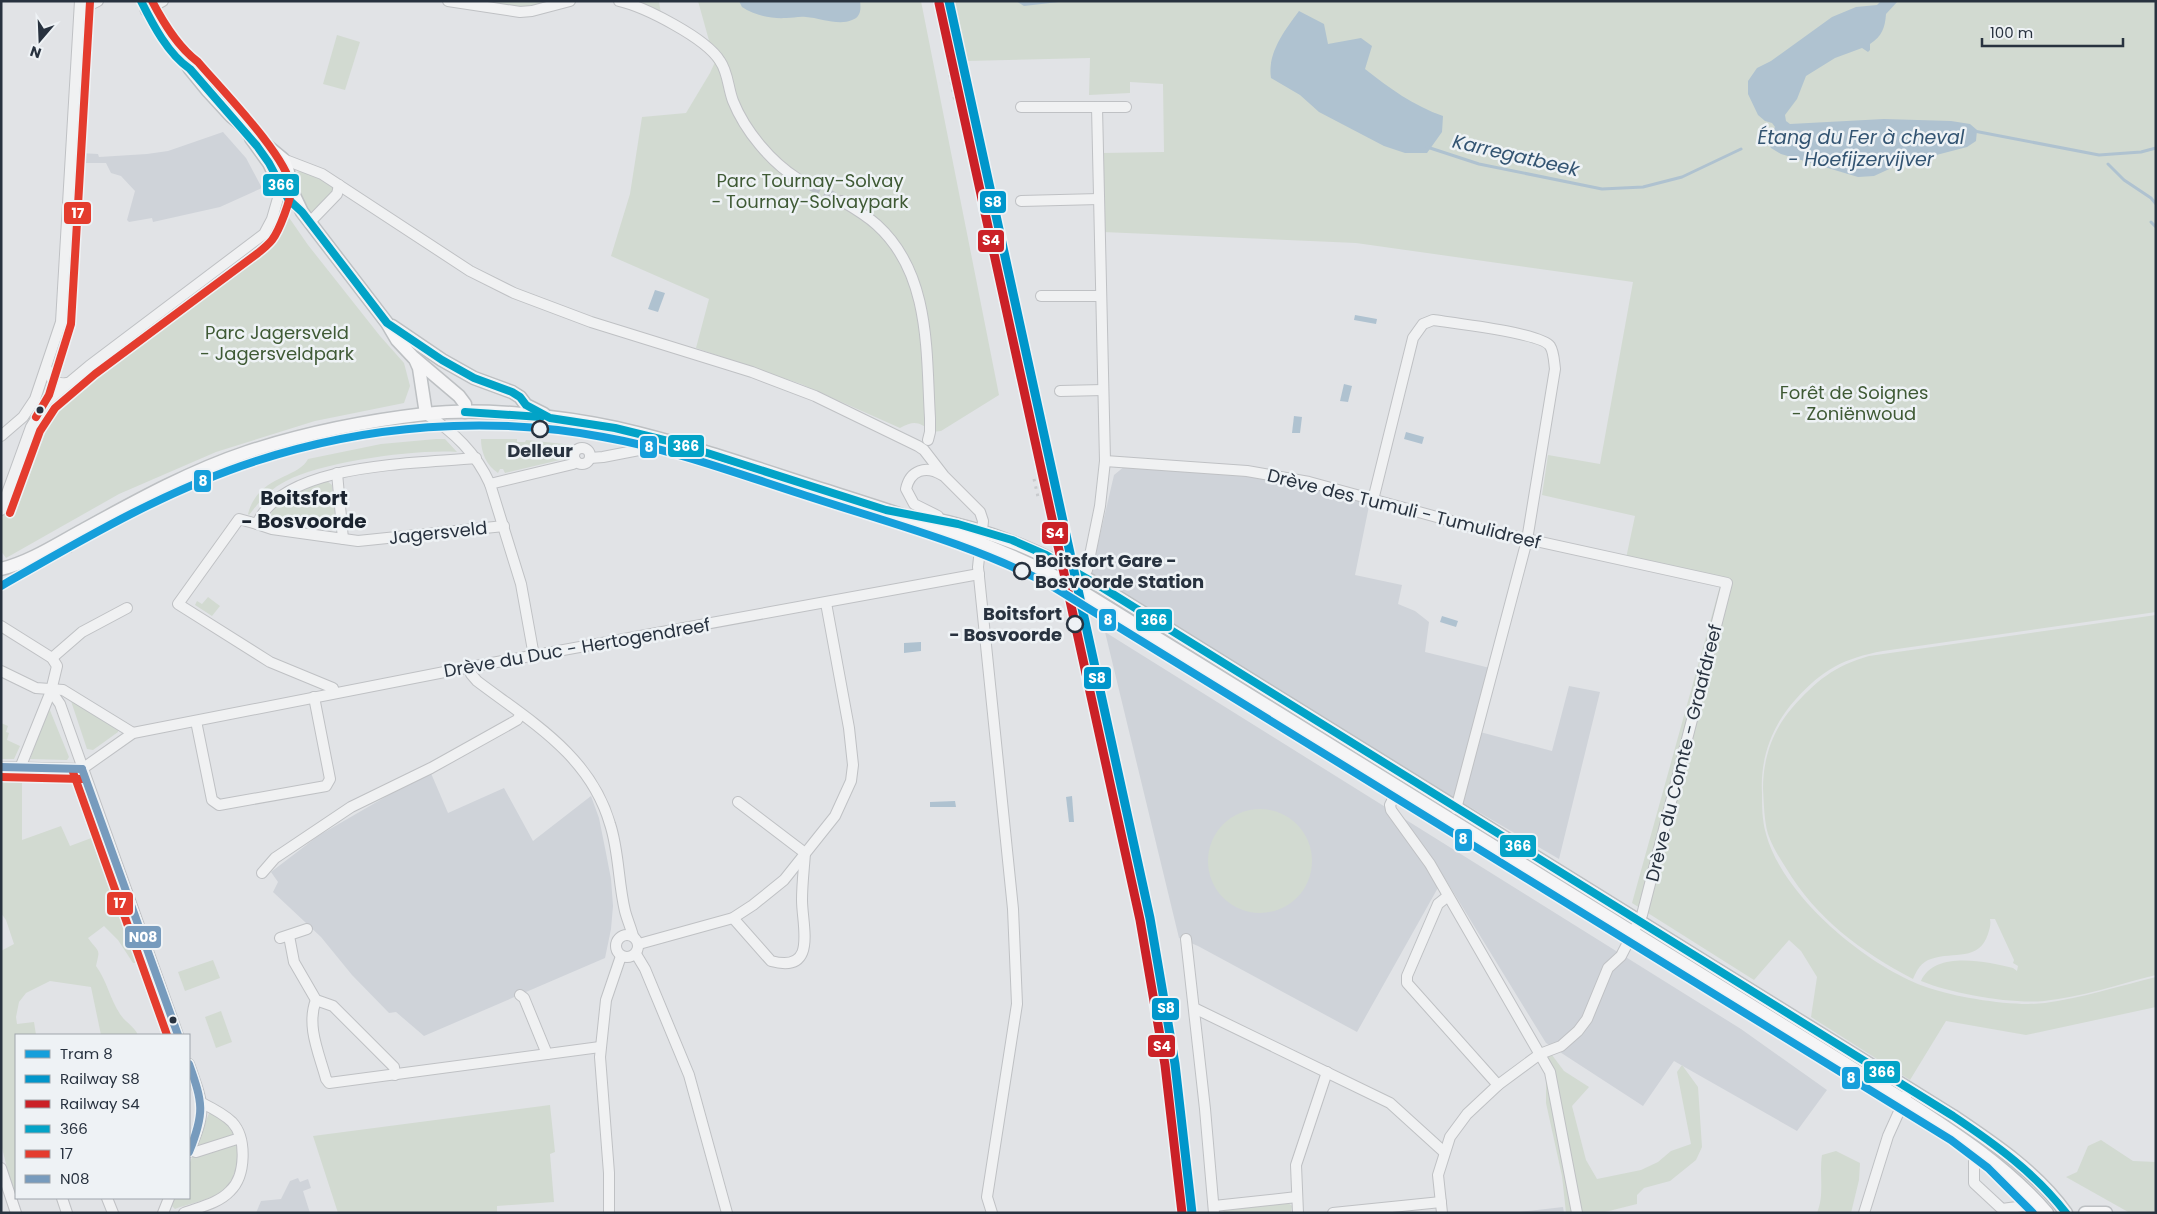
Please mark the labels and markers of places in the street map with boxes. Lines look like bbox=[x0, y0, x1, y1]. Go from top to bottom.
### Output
unlabelled marker bbox=[35, 405, 45, 415]
marker: Delleur bbox=[531, 420, 549, 438]
place label: Delleur bbox=[507, 438, 573, 463]
place label: Boitsfort Gare - Bosvoorde Station bbox=[1035, 548, 1204, 594]
marker: Boitsfort Gare - Bosvoorde Station bbox=[1013, 562, 1031, 580]
place label: Boitsfort - Bosvoorde bbox=[949, 601, 1062, 647]
marker: Boitsfort - Bosvoorde bbox=[1066, 615, 1084, 633]
unlabelled marker bbox=[168, 1015, 178, 1025]

